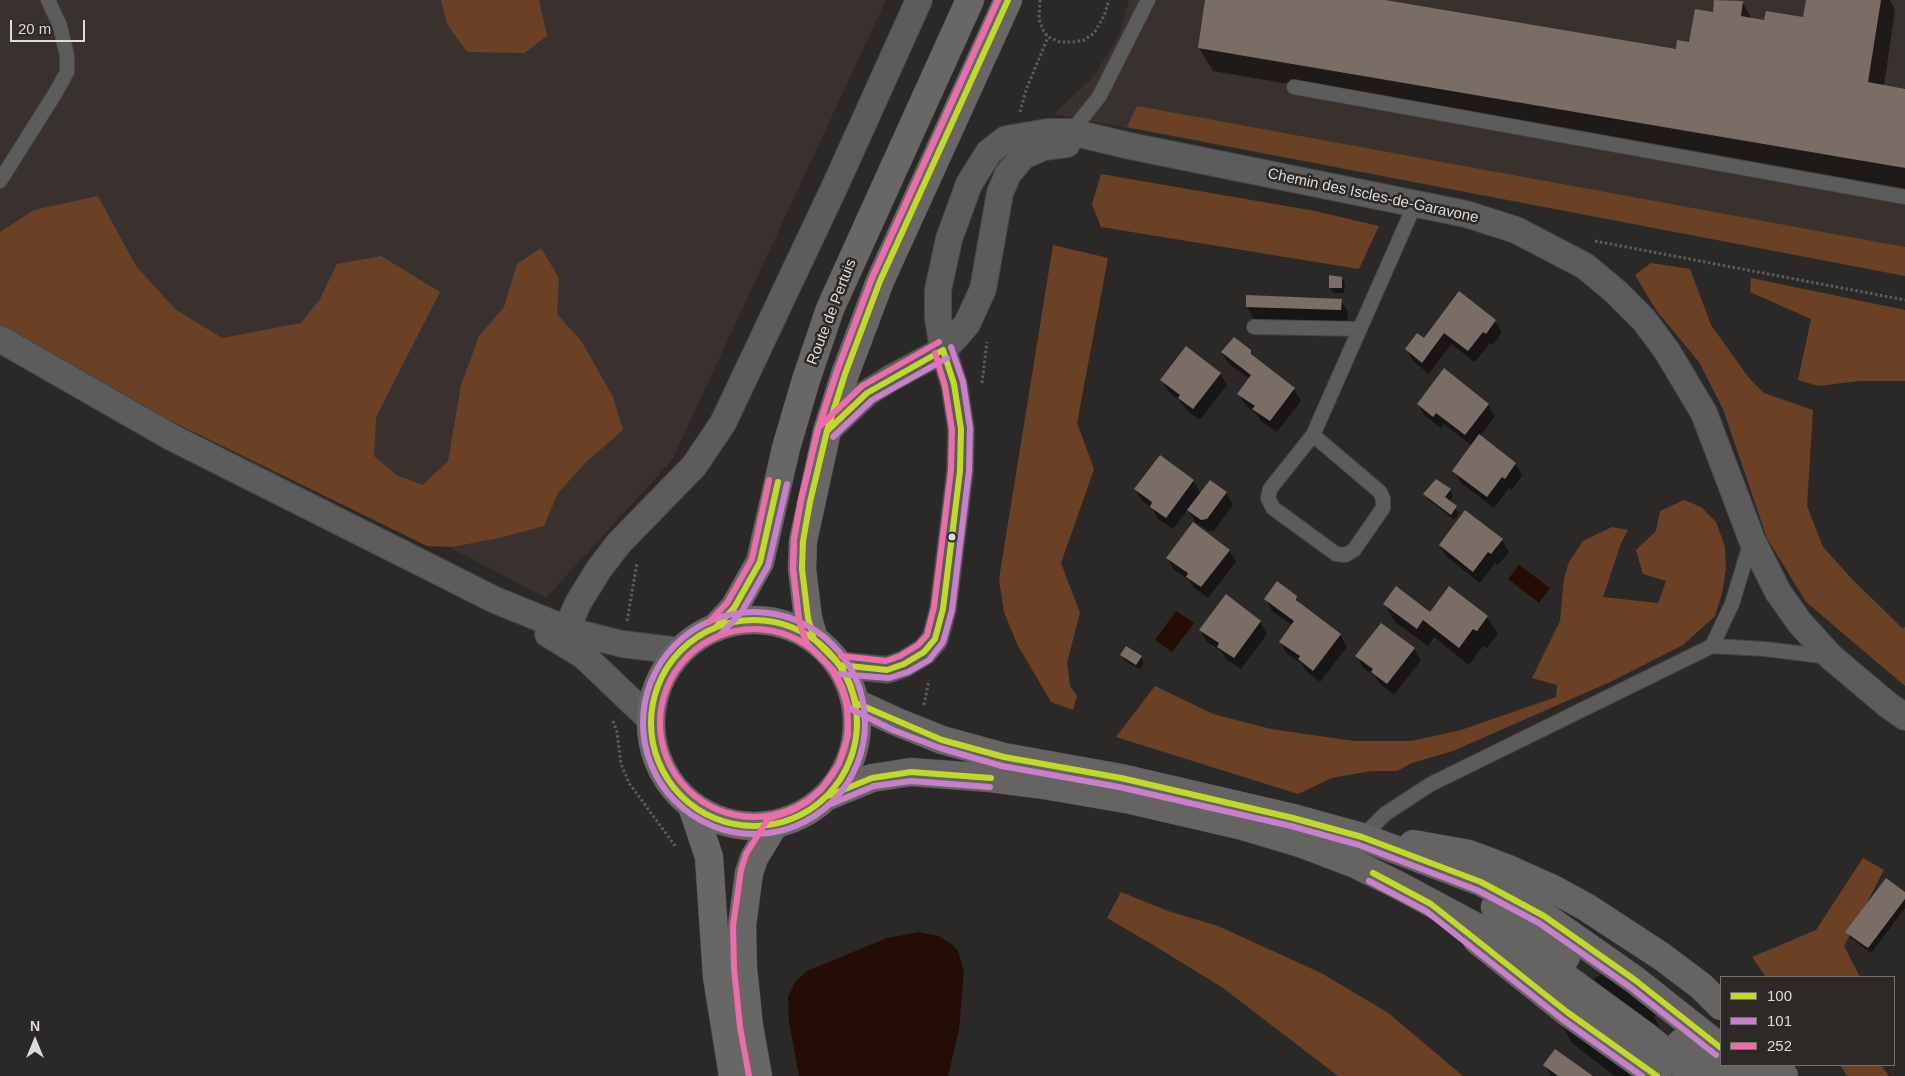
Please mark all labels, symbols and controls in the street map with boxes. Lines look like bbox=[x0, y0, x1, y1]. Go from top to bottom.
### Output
scale bar bbox=[12, 10, 88, 42]
text: 20 m bbox=[18, 20, 51, 37]
street label: Chemin des Iscles-de-Garavone bbox=[1266, 165, 1480, 227]
street label: Route de Pertuis bbox=[804, 257, 860, 367]
unlabelled marker bbox=[947, 532, 957, 542]
legend bbox=[1720, 976, 1895, 1066]
text: 100 bbox=[1767, 987, 1792, 1004]
text: 101 bbox=[1767, 1012, 1792, 1029]
north arrow bbox=[10, 1016, 60, 1066]
text: N bbox=[30, 1018, 40, 1034]
text: 252 bbox=[1767, 1037, 1792, 1054]

